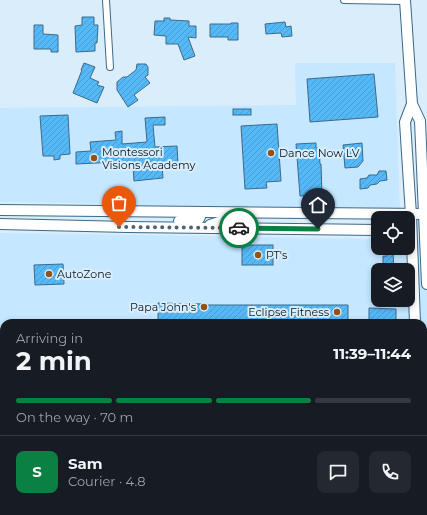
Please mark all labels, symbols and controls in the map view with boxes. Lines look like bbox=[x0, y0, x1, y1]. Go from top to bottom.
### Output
place label: Montessori Visions Academy bbox=[102, 145, 195, 172]
place label: Dance Now LV bbox=[279, 146, 360, 160]
marker: Dance Now LV bbox=[266, 148, 276, 158]
marker: Montessori Visions Academy bbox=[89, 153, 99, 163]
pin bbox=[102, 186, 136, 227]
pin bbox=[301, 188, 335, 229]
icon: bag bbox=[108, 192, 130, 214]
icon: home bbox=[307, 194, 329, 216]
courier bbox=[219, 208, 259, 248]
map controls bbox=[371, 211, 415, 307]
button: locate bbox=[371, 211, 415, 255]
icon: car bbox=[228, 217, 250, 239]
place label: PT's bbox=[266, 248, 288, 262]
marker: PT's bbox=[253, 250, 263, 260]
button: layers bbox=[371, 263, 415, 307]
place label: AutoZone bbox=[57, 267, 112, 281]
marker: AutoZone bbox=[44, 269, 54, 279]
place label: Papa John's bbox=[130, 300, 197, 314]
marker: Papa John's bbox=[199, 302, 209, 312]
place label: Eclipse Fitness bbox=[248, 305, 330, 319]
marker: Eclipse Fitness bbox=[332, 307, 342, 317]
text: Arriving in bbox=[16, 330, 83, 346]
text: 11:39–11:44 bbox=[333, 344, 411, 363]
text: 2 min bbox=[16, 345, 92, 377]
text: On the way · 70 m bbox=[16, 409, 133, 425]
button: chat bbox=[317, 451, 359, 493]
button: phone bbox=[369, 451, 411, 493]
text: Sam bbox=[68, 454, 103, 473]
text: S bbox=[32, 462, 42, 481]
text: Courier · 4.8 bbox=[68, 473, 146, 489]

